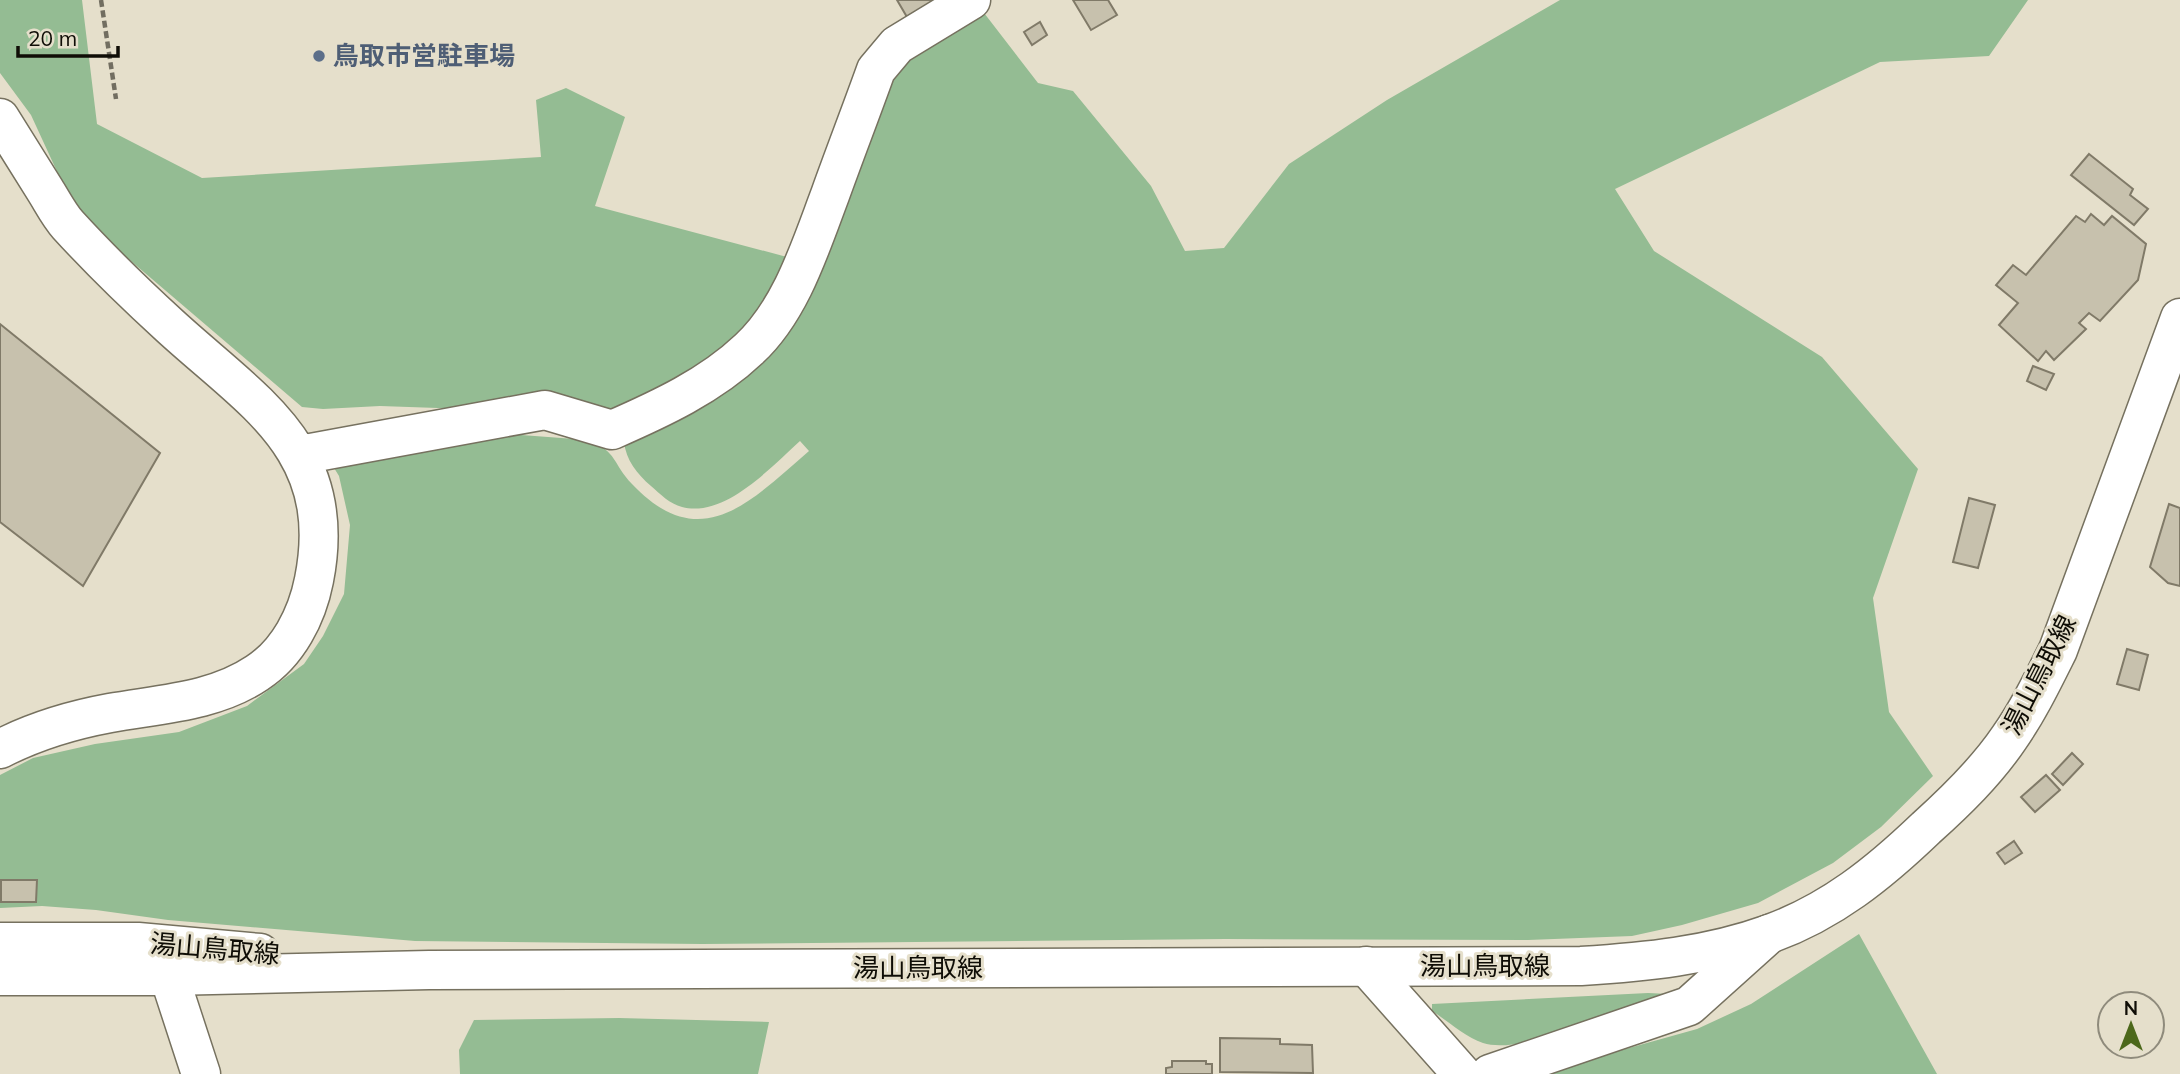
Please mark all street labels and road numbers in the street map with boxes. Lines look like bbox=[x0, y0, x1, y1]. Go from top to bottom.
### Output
street label: 湯山鳥取線 bbox=[1994, 609, 2083, 740]
street label: 湯山鳥取線 bbox=[149, 926, 281, 971]
street label: 湯山鳥取線 bbox=[1420, 949, 1550, 982]
street label: 湯山鳥取線 bbox=[853, 951, 983, 984]

